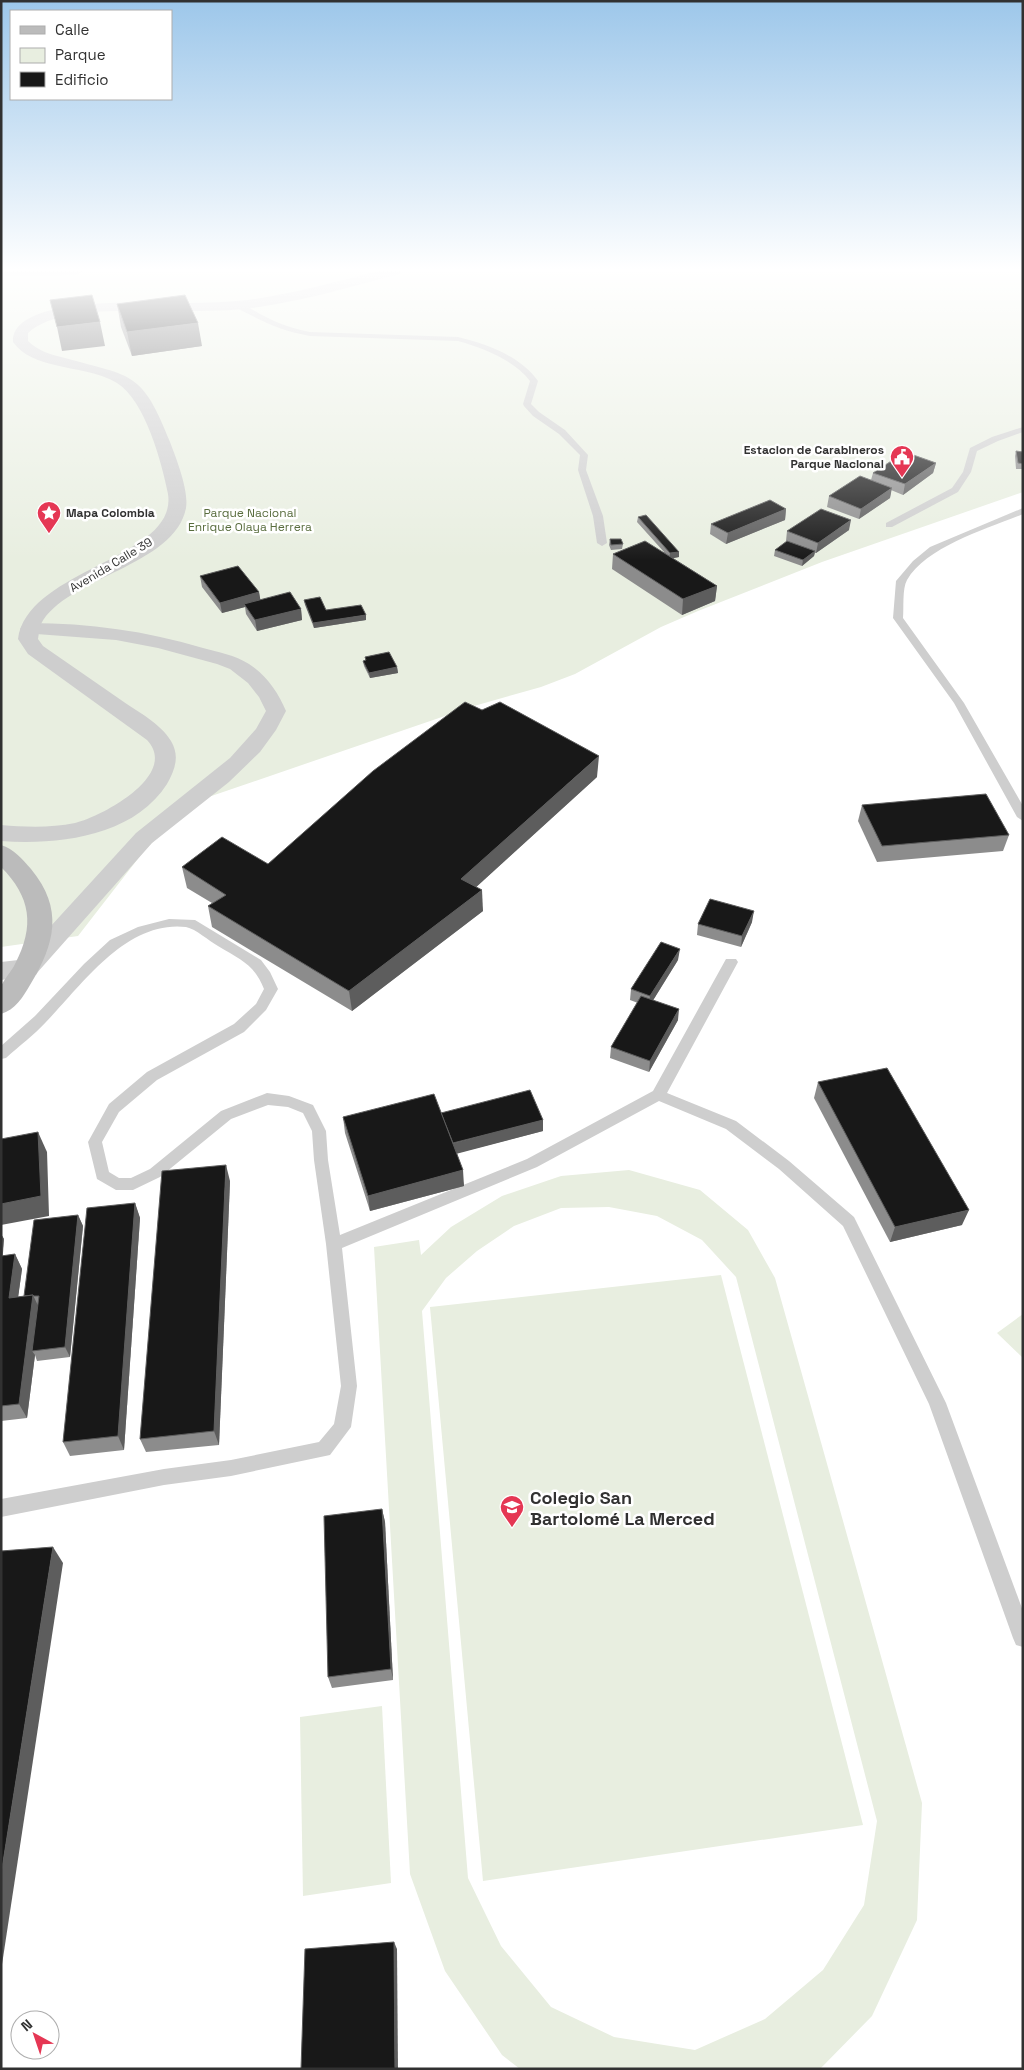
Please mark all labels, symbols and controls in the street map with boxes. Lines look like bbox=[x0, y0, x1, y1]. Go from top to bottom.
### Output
legend bbox=[10, 10, 172, 100]
text: Calle bbox=[55, 20, 90, 39]
text: Parque bbox=[55, 45, 106, 64]
text: Edificio bbox=[55, 70, 109, 89]
place label: Estacion de Carabineros Parque Nacional bbox=[744, 442, 884, 472]
public building icon: Estacion de Carabineros Parque Nacional bbox=[889, 444, 915, 478]
place icon: Mapa Colombia bbox=[36, 500, 62, 534]
place label: Mapa Colombia bbox=[66, 505, 155, 521]
park label: Parque Nacional Enrique Olaya Herrera bbox=[188, 505, 312, 535]
street label: Avenida Calle 39 bbox=[67, 534, 155, 596]
place label: Colegio San Bartolomé La Merced bbox=[530, 1486, 715, 1530]
school or university icon: Colegio San Bartolomé La Merced bbox=[499, 1494, 525, 1528]
north arrow bbox=[10, 2010, 60, 2060]
text: N bbox=[17, 2015, 36, 2035]

